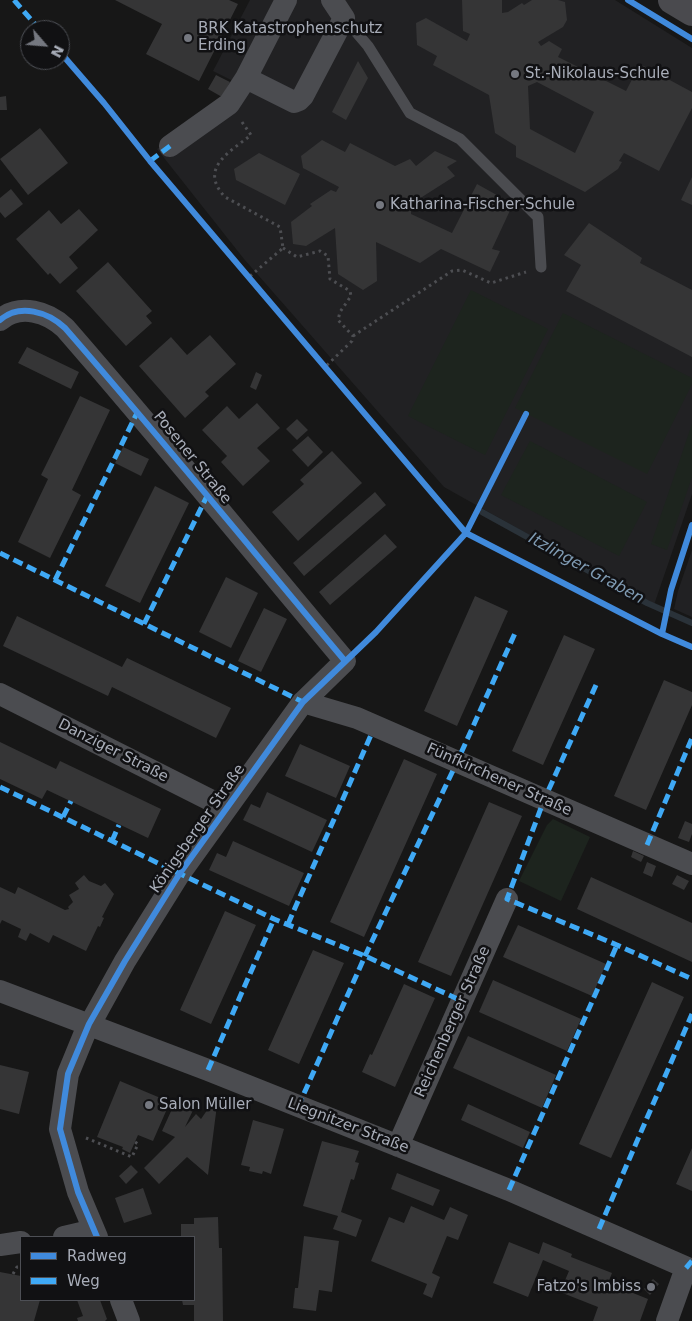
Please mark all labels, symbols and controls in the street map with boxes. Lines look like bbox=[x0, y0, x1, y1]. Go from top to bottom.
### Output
north arrow bbox=[20, 20, 70, 70]
place label: BRK Katastrophenschutz Erding bbox=[198, 20, 382, 55]
marker: BRK Katastrophenschutz Erding bbox=[182, 32, 194, 44]
text: N bbox=[48, 43, 67, 60]
place label: St.-Nikolaus-Schule bbox=[525, 65, 670, 83]
marker: St.-Nikolaus-Schule bbox=[509, 68, 521, 80]
place label: Katharina-Fischer-Schule bbox=[390, 196, 575, 214]
marker: Katharina-Fischer-Schule bbox=[374, 199, 386, 211]
street label: Posener Straße bbox=[149, 408, 235, 508]
water label: Itzlinger Graben bbox=[525, 529, 647, 609]
street label: Danziger Straße bbox=[55, 715, 171, 787]
street label: Fünfkirchener Straße bbox=[424, 740, 574, 820]
street label: Königsberger Straße bbox=[147, 761, 249, 897]
street label: Reichenberger Straße bbox=[412, 944, 494, 1100]
street label: Liegnitzer Straße bbox=[285, 1095, 411, 1157]
place label: Salon Müller bbox=[159, 1096, 252, 1114]
marker: Salon Müller bbox=[143, 1099, 155, 1111]
legend bbox=[20, 1236, 195, 1301]
text: Radweg bbox=[67, 1247, 127, 1265]
text: Weg bbox=[67, 1272, 100, 1290]
place label: Fatzo's Imbiss bbox=[537, 1278, 641, 1296]
marker: Fatzo's Imbiss bbox=[645, 1281, 657, 1293]

